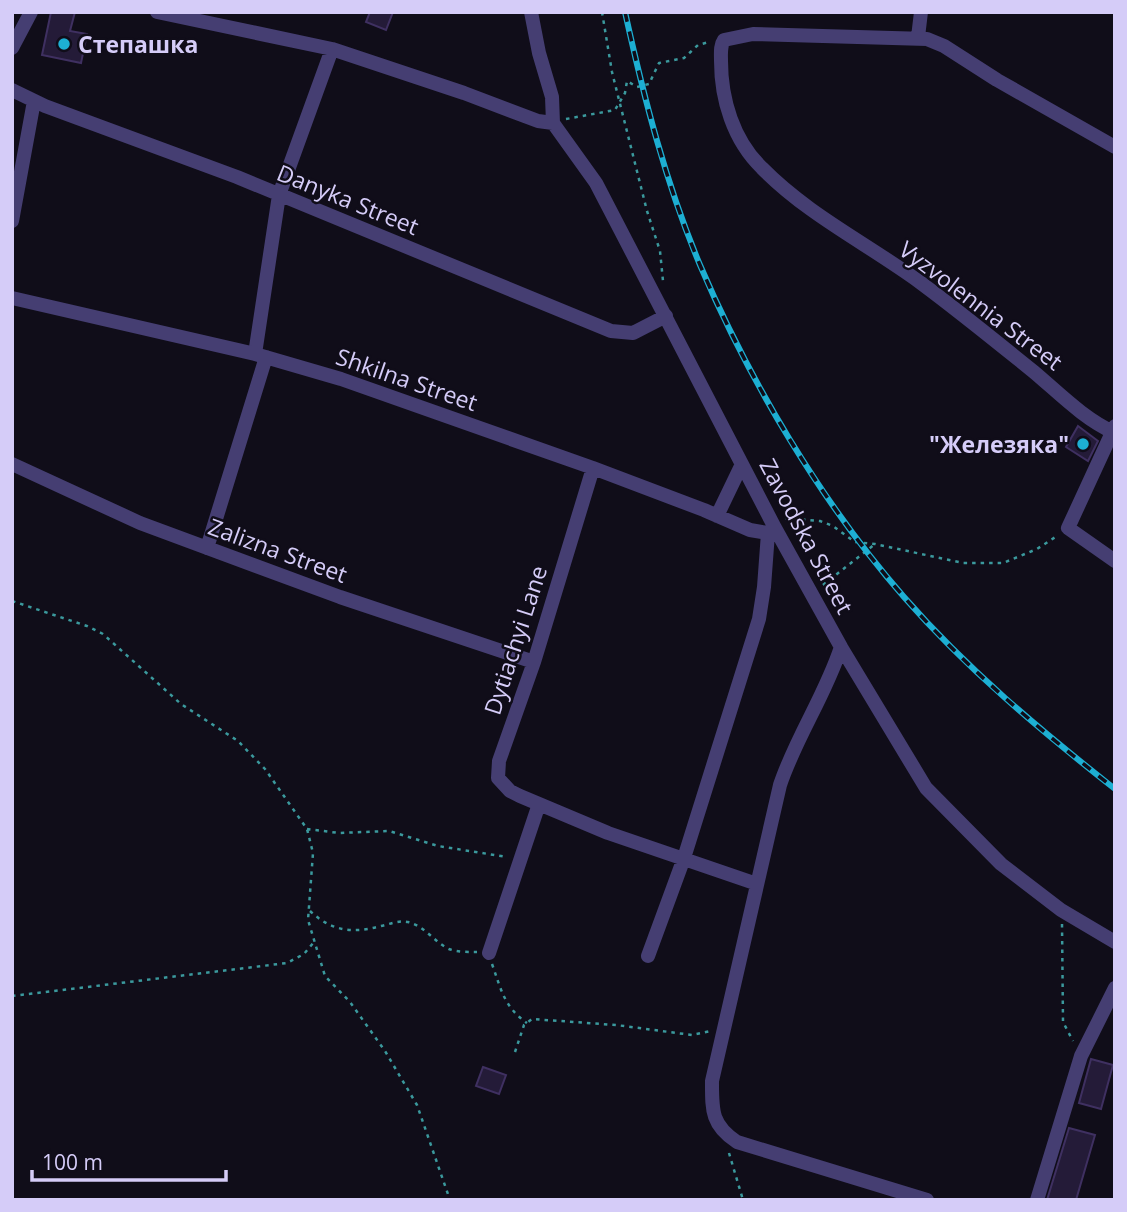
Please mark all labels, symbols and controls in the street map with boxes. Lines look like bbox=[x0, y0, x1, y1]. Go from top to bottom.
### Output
place label: Степашка bbox=[78, 28, 198, 60]
marker: Степашка bbox=[56, 36, 72, 52]
street label: Danyka Street bbox=[272, 156, 424, 242]
street label: Vyzvolennia Street bbox=[893, 233, 1069, 377]
street label: Shkilna Street bbox=[332, 340, 482, 418]
place label: "Железяка" bbox=[929, 428, 1069, 460]
marker: "Железяка" bbox=[1075, 436, 1091, 452]
street label: Zavodska Street bbox=[753, 453, 861, 619]
street label: Zalizna Street bbox=[204, 510, 352, 590]
street label: Dytiachyi Lane bbox=[476, 561, 554, 719]
scale bar bbox=[32, 1138, 226, 1182]
text: 100 m bbox=[42, 1148, 103, 1176]

